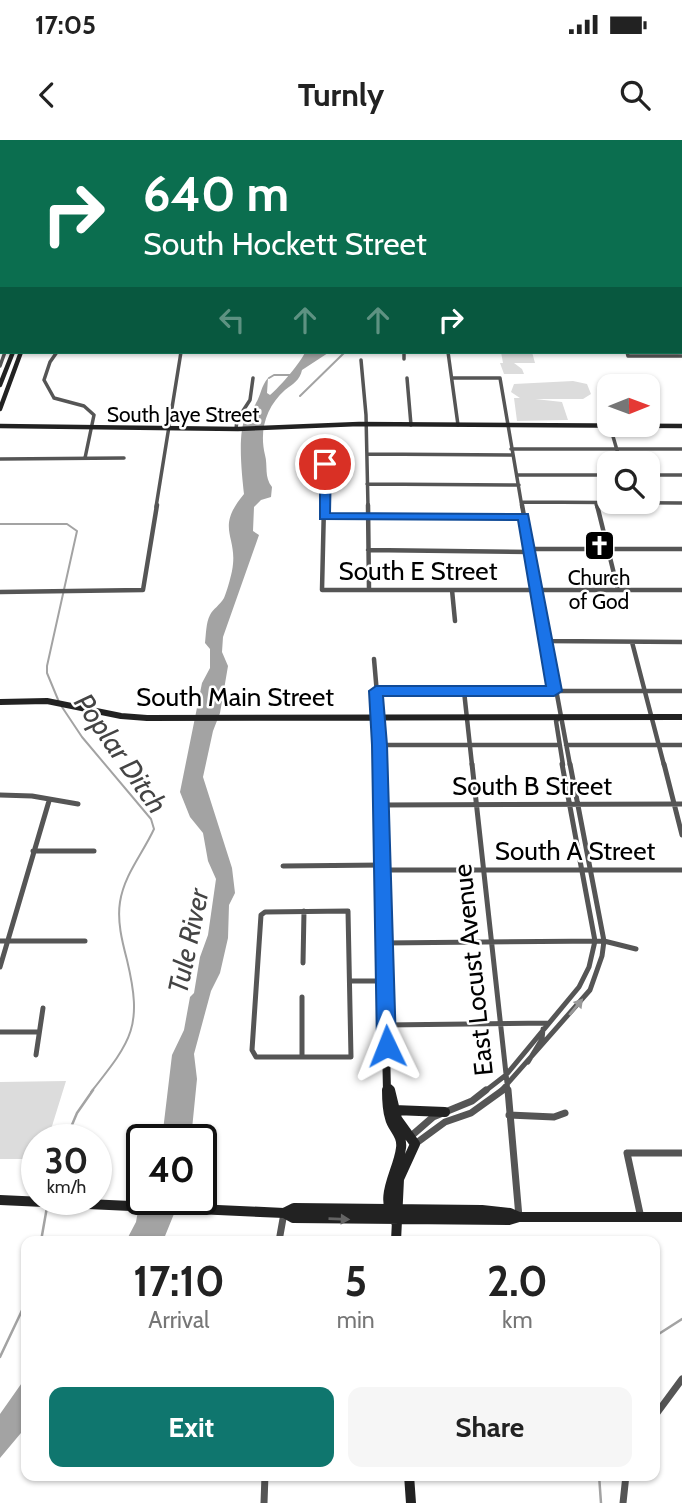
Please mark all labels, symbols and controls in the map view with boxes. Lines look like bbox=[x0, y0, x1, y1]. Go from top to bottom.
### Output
text: 17:05 bbox=[35, 9, 96, 41]
text: Turnly bbox=[298, 75, 384, 114]
icon: back bbox=[28, 76, 66, 114]
icon: search bbox=[616, 76, 654, 114]
text: 640 m bbox=[143, 164, 289, 223]
icon: right bbox=[28, 168, 119, 259]
text: South Hockett Street bbox=[143, 224, 427, 263]
icon: left bbox=[213, 301, 251, 339]
icon: ahead bbox=[286, 301, 324, 339]
icon: ahead bbox=[359, 301, 397, 339]
icon: right bbox=[432, 301, 470, 339]
north arrow bbox=[597, 374, 660, 438]
map controls bbox=[597, 374, 660, 514]
street label: South Jaye Street bbox=[107, 402, 259, 427]
pin bbox=[295, 434, 355, 494]
icon: arrive bbox=[306, 445, 344, 483]
button: search bbox=[597, 451, 660, 514]
church icon: Church of God bbox=[582, 529, 616, 563]
street label: South E Street bbox=[339, 555, 498, 587]
place label: Church of God bbox=[568, 565, 630, 614]
street label: South Main Street bbox=[136, 681, 334, 713]
water label: Poplar Ditch bbox=[67, 686, 175, 820]
street label: South B Street bbox=[452, 770, 612, 802]
street label: South A Street bbox=[495, 835, 655, 867]
street label: East Locust Avenue bbox=[446, 863, 500, 1077]
water label: Tule River bbox=[160, 884, 216, 997]
one-way arrow bbox=[568, 998, 583, 1015]
position arrow bbox=[350, 1009, 424, 1083]
speed limit sign: 40 bbox=[126, 1124, 217, 1215]
text: 30 bbox=[45, 1139, 88, 1182]
text: km/h bbox=[47, 1176, 86, 1198]
one-way arrow bbox=[328, 1214, 350, 1225]
text: 17:10 bbox=[133, 1255, 225, 1307]
text: 5 bbox=[344, 1255, 367, 1307]
text: 2.0 bbox=[487, 1255, 548, 1307]
text: Arrival bbox=[148, 1306, 210, 1334]
text: min bbox=[337, 1306, 375, 1334]
text: km bbox=[502, 1306, 533, 1334]
button: Exit bbox=[49, 1387, 334, 1467]
button: Share bbox=[348, 1387, 632, 1467]

